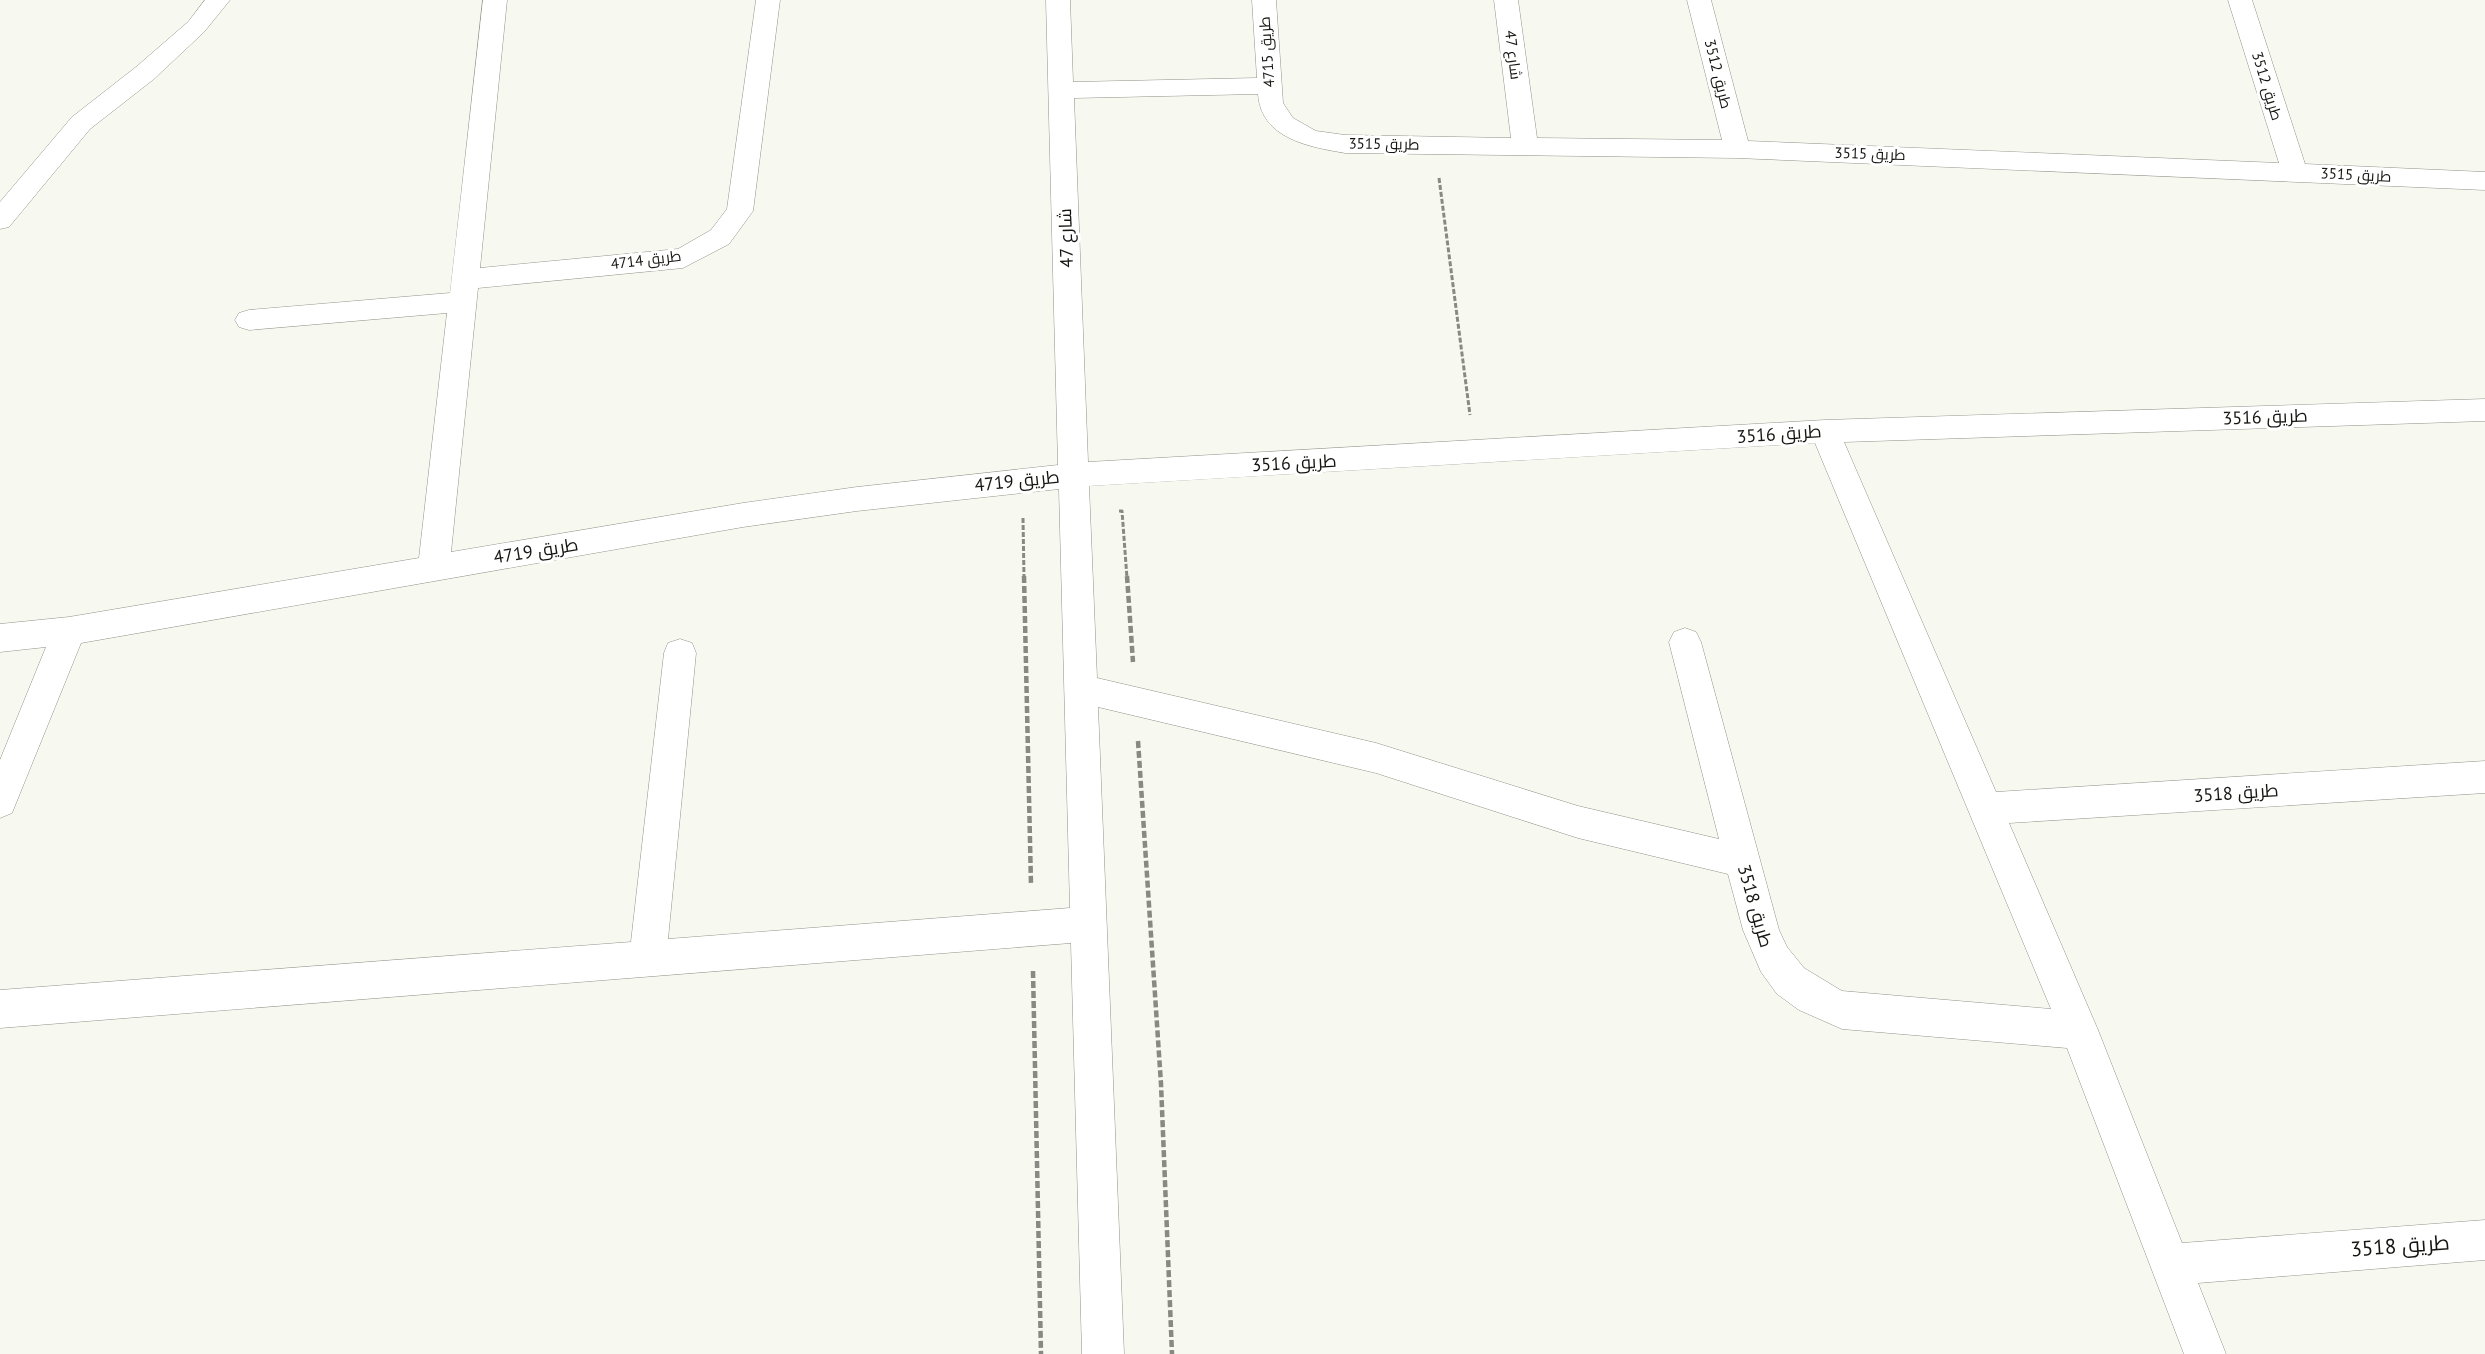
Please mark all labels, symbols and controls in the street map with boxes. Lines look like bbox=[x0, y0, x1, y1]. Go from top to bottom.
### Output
street label: طريق 4715 bbox=[1255, 16, 1279, 88]
street label: شارع 47 bbox=[1499, 29, 1526, 81]
street label: طريق 3512 bbox=[1700, 37, 1736, 111]
street label: طريق 3512 bbox=[2247, 49, 2287, 123]
street label: طريق 3515 bbox=[1348, 133, 1420, 155]
street label: طريق 3515 bbox=[1834, 143, 1906, 165]
street label: طريق 3515 bbox=[2320, 163, 2392, 187]
street label: شارع 47 bbox=[1053, 208, 1079, 268]
street label: طريق 4714 bbox=[610, 246, 682, 274]
street label: طريق 3516 bbox=[2222, 404, 2308, 430]
street label: طريق 3516 bbox=[1736, 419, 1822, 449]
street label: طريق 3516 bbox=[1251, 449, 1337, 477]
street label: طريق 4719 bbox=[973, 465, 1061, 497]
street label: طريق 4719 bbox=[492, 532, 580, 570]
street label: طريق 3518 bbox=[2193, 778, 2279, 808]
street label: طريق 3518 bbox=[1732, 862, 1778, 950]
street label: طريق 3518 bbox=[2349, 1229, 2450, 1262]

